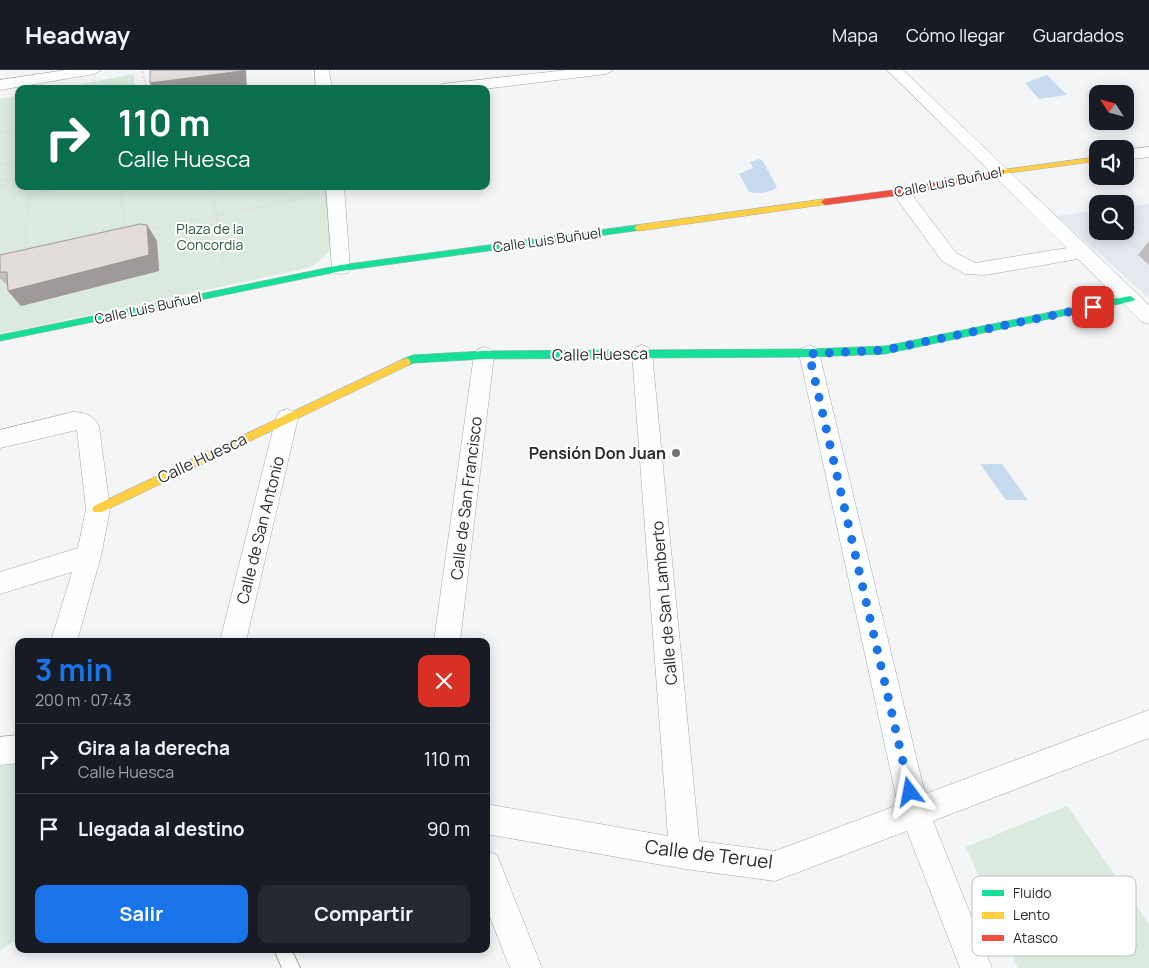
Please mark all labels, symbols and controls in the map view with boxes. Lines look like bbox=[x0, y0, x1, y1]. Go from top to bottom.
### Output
text: Headway bbox=[25, 18, 130, 51]
text: Mapa bbox=[832, 23, 878, 47]
text: Cómo llegar bbox=[906, 23, 1005, 47]
text: Guardados bbox=[1033, 23, 1124, 47]
north arrow bbox=[1089, 85, 1134, 130]
map controls bbox=[1089, 85, 1134, 240]
text: 110 m bbox=[118, 99, 210, 147]
icon: right bbox=[35, 105, 100, 170]
button: sound bbox=[1089, 140, 1134, 185]
text: Calle Huesca bbox=[118, 144, 250, 174]
street label: Calle Luis Buñuel bbox=[893, 162, 1003, 201]
button: search bbox=[1089, 195, 1134, 240]
park label: Plaza de la Concordia bbox=[176, 219, 244, 254]
street label: Calle Luis Buñuel bbox=[492, 222, 602, 257]
pin bbox=[1072, 286, 1114, 328]
street label: Calle Luis Buñuel bbox=[93, 287, 203, 328]
icon: arrive bbox=[1079, 293, 1107, 321]
street label: Calle Huesca bbox=[552, 342, 648, 366]
street label: Calle de San Francisco bbox=[445, 415, 487, 581]
street label: Calle Huesca bbox=[154, 428, 250, 488]
place label: Pensión Don Juan bbox=[529, 442, 666, 464]
marker: Pensión Don Juan bbox=[670, 447, 682, 459]
street label: Calle de San Antonio bbox=[231, 454, 289, 606]
street label: Calle de San Lamberto bbox=[646, 520, 682, 686]
text: 3 min bbox=[35, 649, 113, 690]
button: close bbox=[418, 655, 470, 707]
text: 200 m · 07:43 bbox=[35, 689, 131, 711]
text: Gira a la derecha bbox=[78, 735, 230, 761]
icon: right bbox=[35, 745, 63, 773]
text: 110 m bbox=[424, 746, 470, 772]
text: Calle Huesca bbox=[78, 761, 174, 783]
position arrow bbox=[883, 765, 935, 817]
icon: arrive bbox=[35, 815, 63, 843]
text: Llegada al destino bbox=[78, 816, 245, 842]
text: 90 m bbox=[427, 816, 470, 842]
street label: Calle de Teruel bbox=[644, 833, 774, 875]
legend bbox=[972, 876, 1136, 956]
text: Fluido bbox=[1013, 883, 1051, 902]
button: Salir bbox=[35, 885, 248, 943]
button: Compartir bbox=[258, 885, 470, 943]
text: Lento bbox=[1013, 905, 1050, 924]
text: Atasco bbox=[1013, 928, 1058, 947]

